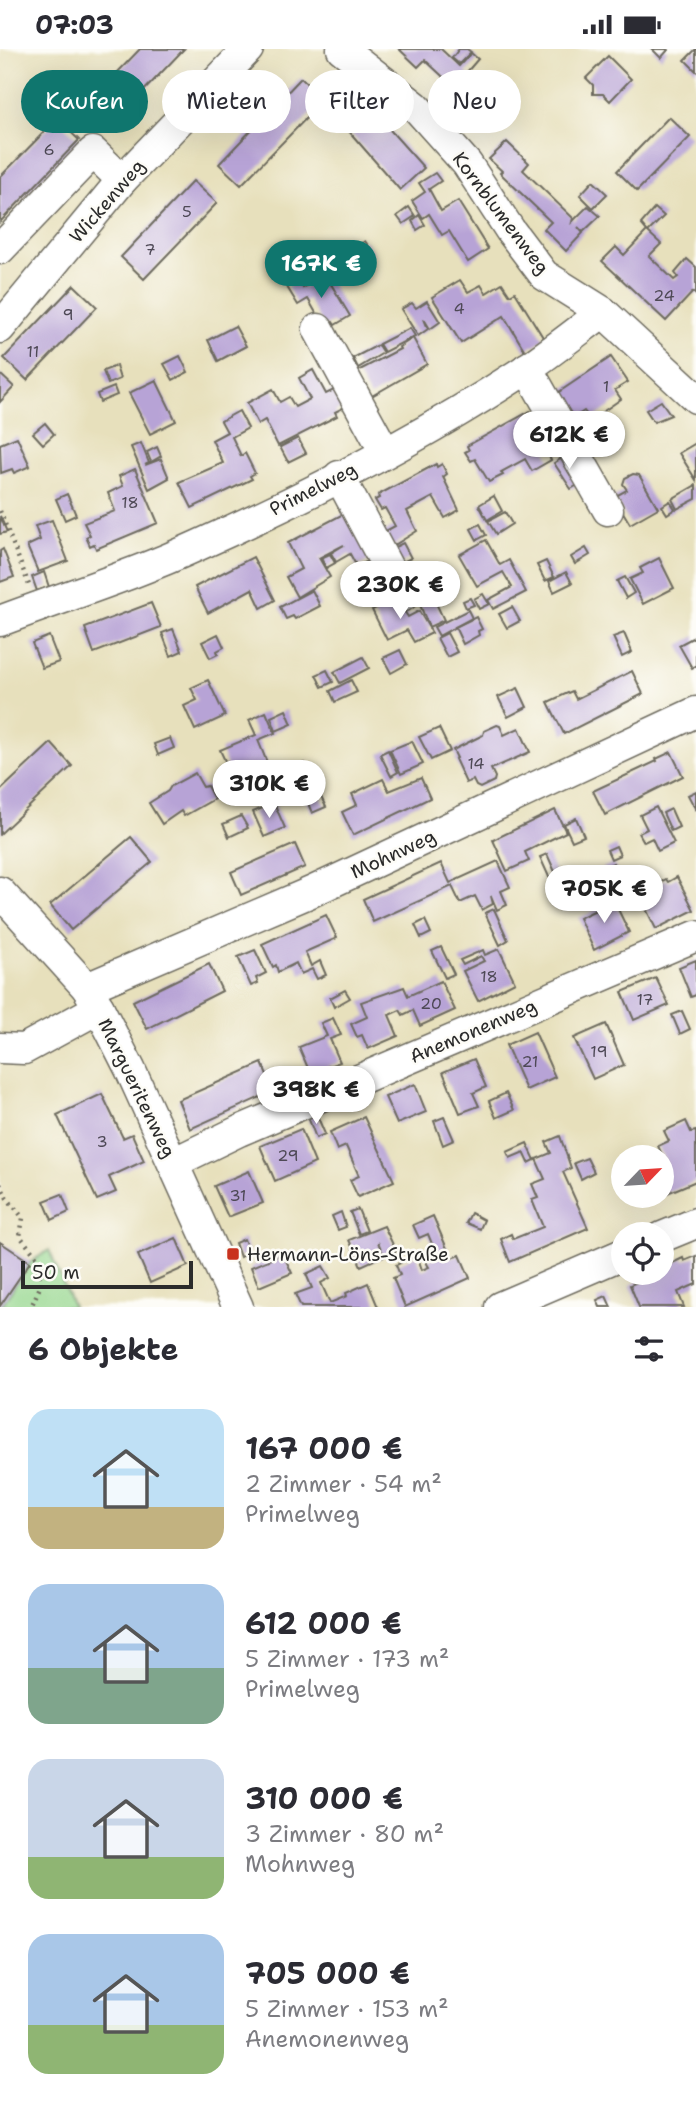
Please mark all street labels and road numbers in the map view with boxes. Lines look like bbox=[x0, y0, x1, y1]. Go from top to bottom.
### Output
street label: Kornblumenweg bbox=[447, 147, 555, 279]
street label: Wickenweg bbox=[64, 154, 150, 248]
street label: Primelweg bbox=[265, 456, 361, 522]
street label: Mohnweg bbox=[346, 823, 440, 885]
street label: Anemonenweg bbox=[406, 993, 540, 1069]
street label: Margueritenweg bbox=[92, 1014, 182, 1162]

